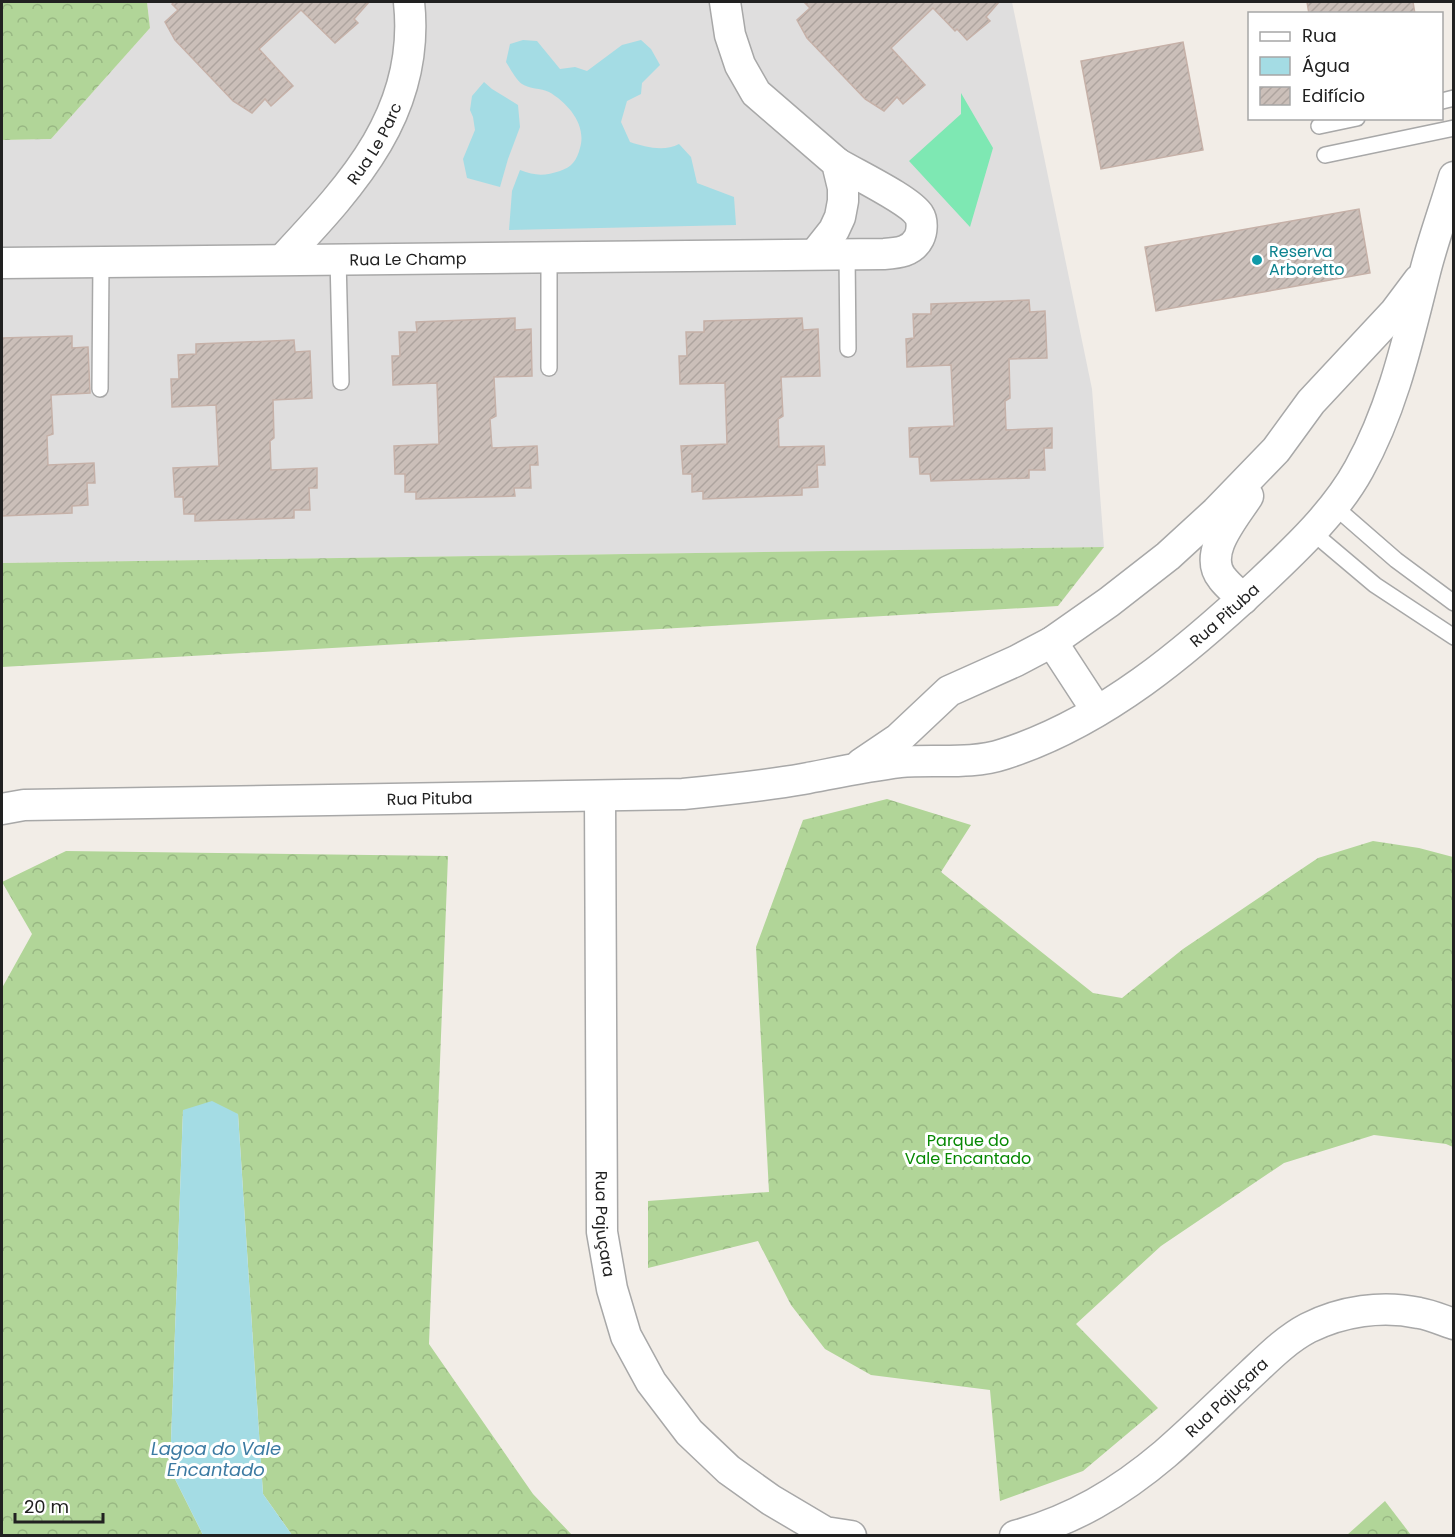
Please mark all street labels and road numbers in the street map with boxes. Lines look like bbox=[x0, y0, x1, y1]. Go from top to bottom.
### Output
street label: Rua Le Parc bbox=[342, 99, 408, 190]
street label: Rua Le Champ bbox=[349, 247, 467, 271]
street label: Rua Pituba bbox=[1185, 578, 1264, 653]
street label: Rua Pituba bbox=[386, 787, 473, 811]
street label: Rua Pajuçara bbox=[590, 1171, 621, 1279]
street label: Rua Pajuçara bbox=[1180, 1353, 1273, 1443]

